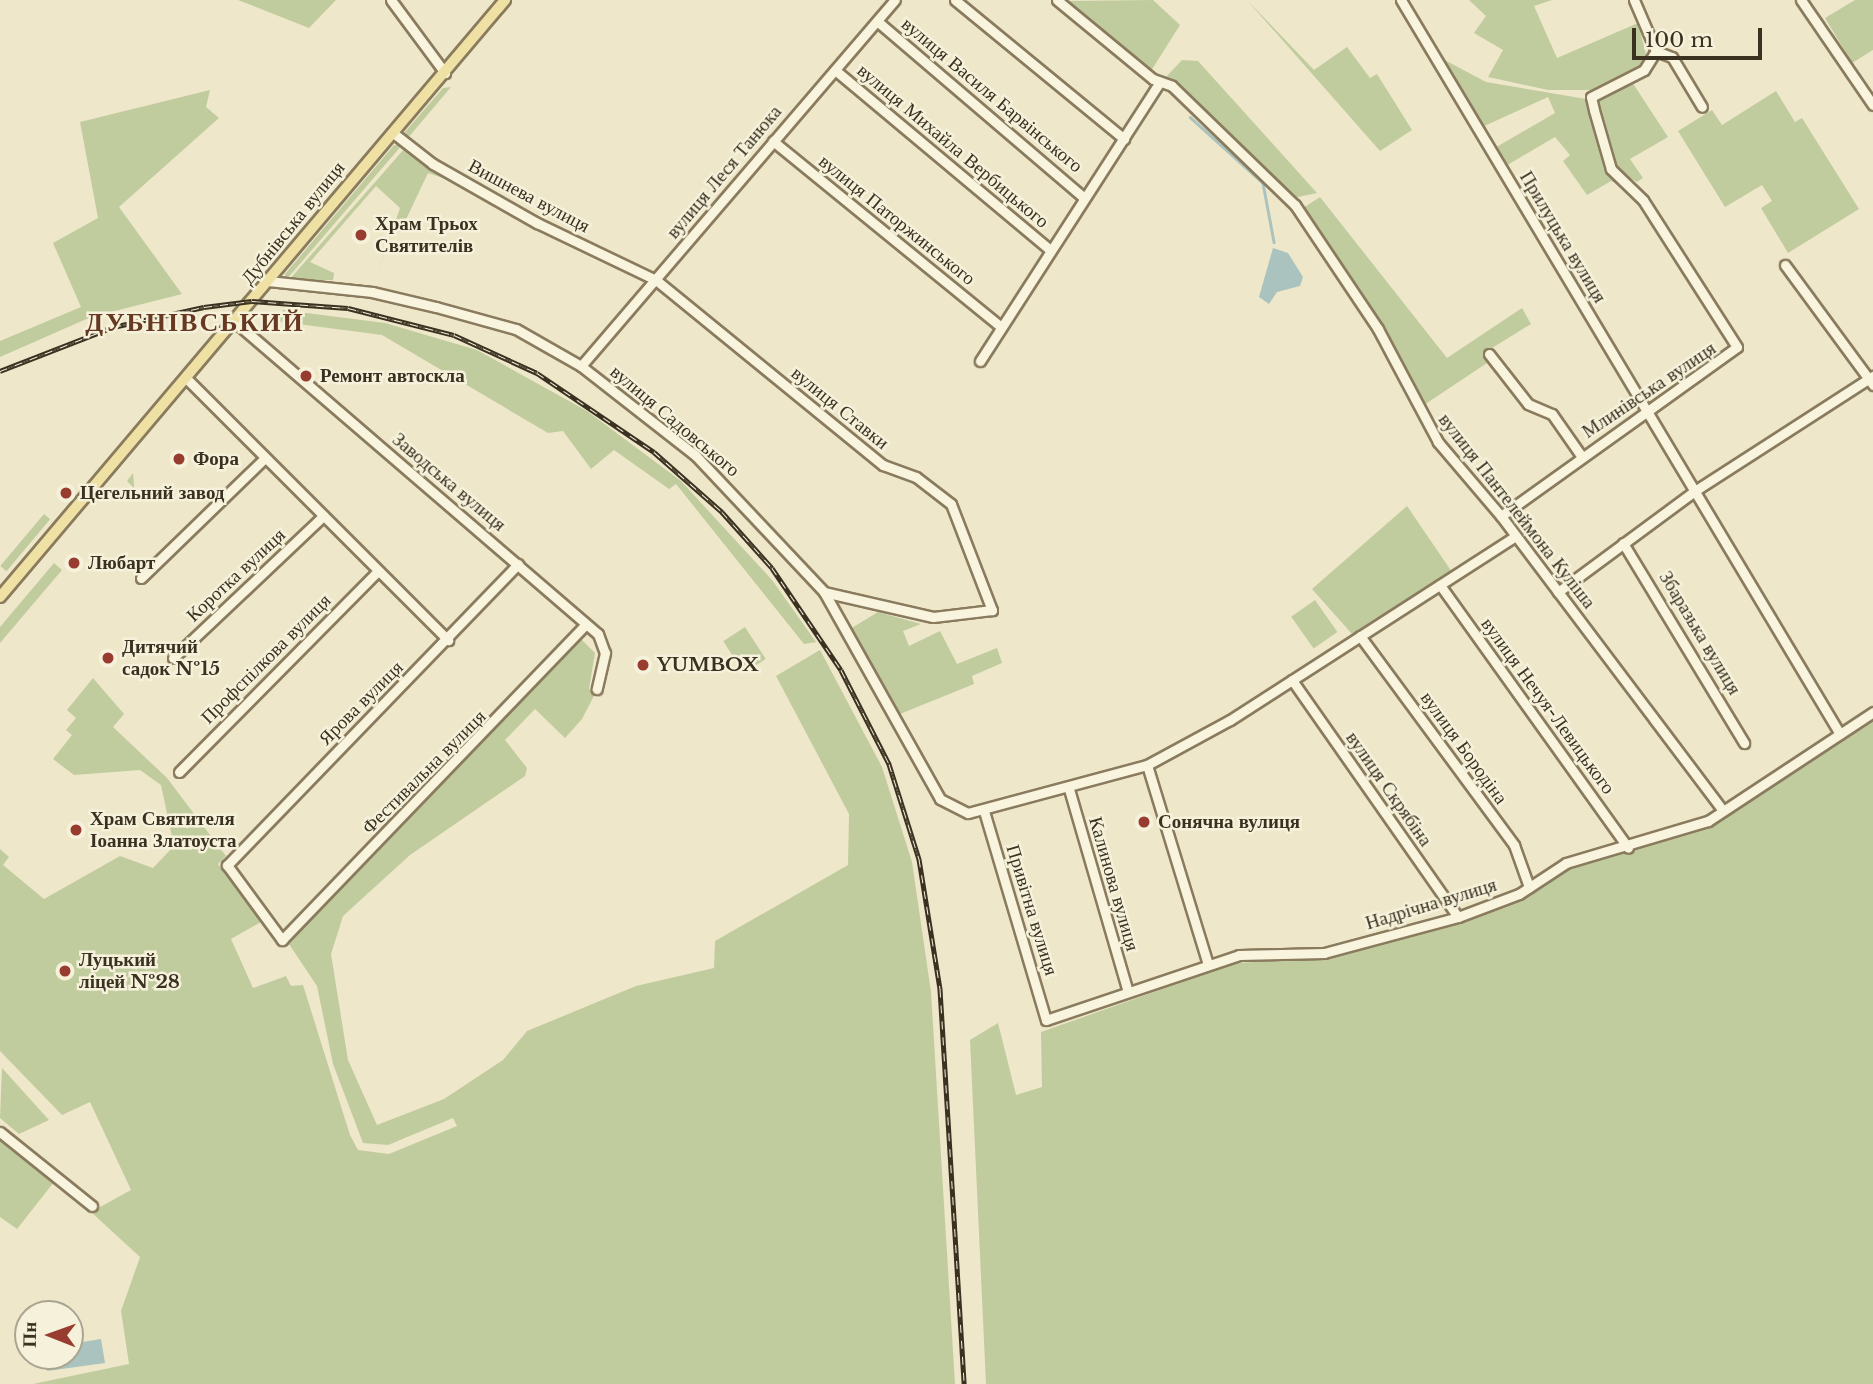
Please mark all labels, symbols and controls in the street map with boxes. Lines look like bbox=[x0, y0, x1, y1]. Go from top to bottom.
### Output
street label: вулиця Василя Барвінського bbox=[897, 13, 1087, 177]
scale bar bbox=[1635, 14, 1764, 58]
text: 100 m bbox=[1645, 27, 1713, 53]
street label: вулиця Михайла Вербицького bbox=[853, 59, 1053, 233]
street label: вулиця Леся Танюка bbox=[662, 101, 786, 243]
street label: вулиця Паторжинського bbox=[814, 150, 980, 290]
street label: Вишнева вулиця bbox=[464, 154, 594, 238]
street label: Дубнівська вулиця bbox=[236, 157, 350, 289]
street label: Прилуцька вулиця bbox=[1515, 167, 1611, 307]
place label: Храм Трьох Святителів bbox=[375, 213, 478, 257]
marker: Храм Трьох Святителів bbox=[353, 227, 369, 243]
district label: ДУБНІВСЬКИЙ bbox=[87, 307, 303, 339]
street label: Млинівська вулиця bbox=[1578, 337, 1720, 443]
street label: вулиця Садовського bbox=[606, 360, 744, 482]
street label: вулиця Ставки bbox=[787, 362, 893, 454]
place label: Ремонт автоскла bbox=[320, 365, 465, 387]
marker: Ремонт автоскла bbox=[298, 368, 314, 384]
street label: вулиця Пантелеймона Куліша bbox=[1434, 409, 1600, 613]
street label: Заводська вулиця bbox=[388, 428, 510, 536]
place label: Фора bbox=[193, 448, 239, 470]
marker: Фора bbox=[171, 451, 187, 467]
place label: Цегельний завод bbox=[80, 482, 224, 504]
marker: Цегельний завод bbox=[58, 485, 74, 501]
street label: Коротка вулиця bbox=[182, 523, 290, 627]
place label: Любарт bbox=[88, 552, 155, 574]
marker: Любарт bbox=[66, 555, 82, 571]
street label: Збаразька вулиця bbox=[1654, 567, 1746, 699]
street label: Профспілкова вулиця bbox=[196, 589, 336, 729]
street label: вулиця Нечуя-Левицького bbox=[1476, 613, 1620, 799]
place label: Дитячий садок №15 bbox=[122, 636, 220, 680]
marker: Дитячий садок №15 bbox=[100, 650, 116, 666]
place label: YUMBOX bbox=[657, 654, 758, 676]
street label: Ярова вулиця bbox=[314, 656, 408, 750]
marker: YUMBOX bbox=[635, 657, 651, 673]
street label: вулиця Бородіна bbox=[1416, 687, 1512, 809]
street label: Фестивальна вулиця bbox=[357, 705, 491, 839]
street label: вулиця Скрябіна bbox=[1341, 727, 1437, 851]
place label: Храм Святителя Іоанна Златоуста bbox=[90, 808, 237, 852]
place label: Сонячна вулиця bbox=[1158, 811, 1300, 833]
street label: Калинова вулиця bbox=[1084, 814, 1144, 954]
marker: Сонячна вулиця bbox=[1136, 814, 1152, 830]
marker: Храм Святителя Іоанна Златоуста bbox=[68, 822, 84, 838]
street label: Привітна вулиця bbox=[1001, 842, 1063, 978]
street label: Надрічна вулиця bbox=[1363, 873, 1499, 935]
place label: Луцький ліцей №28 bbox=[79, 949, 180, 993]
marker: Луцький ліцей №28 bbox=[57, 963, 73, 979]
north arrow bbox=[14, 1300, 84, 1370]
text: Пн bbox=[18, 1322, 41, 1348]

